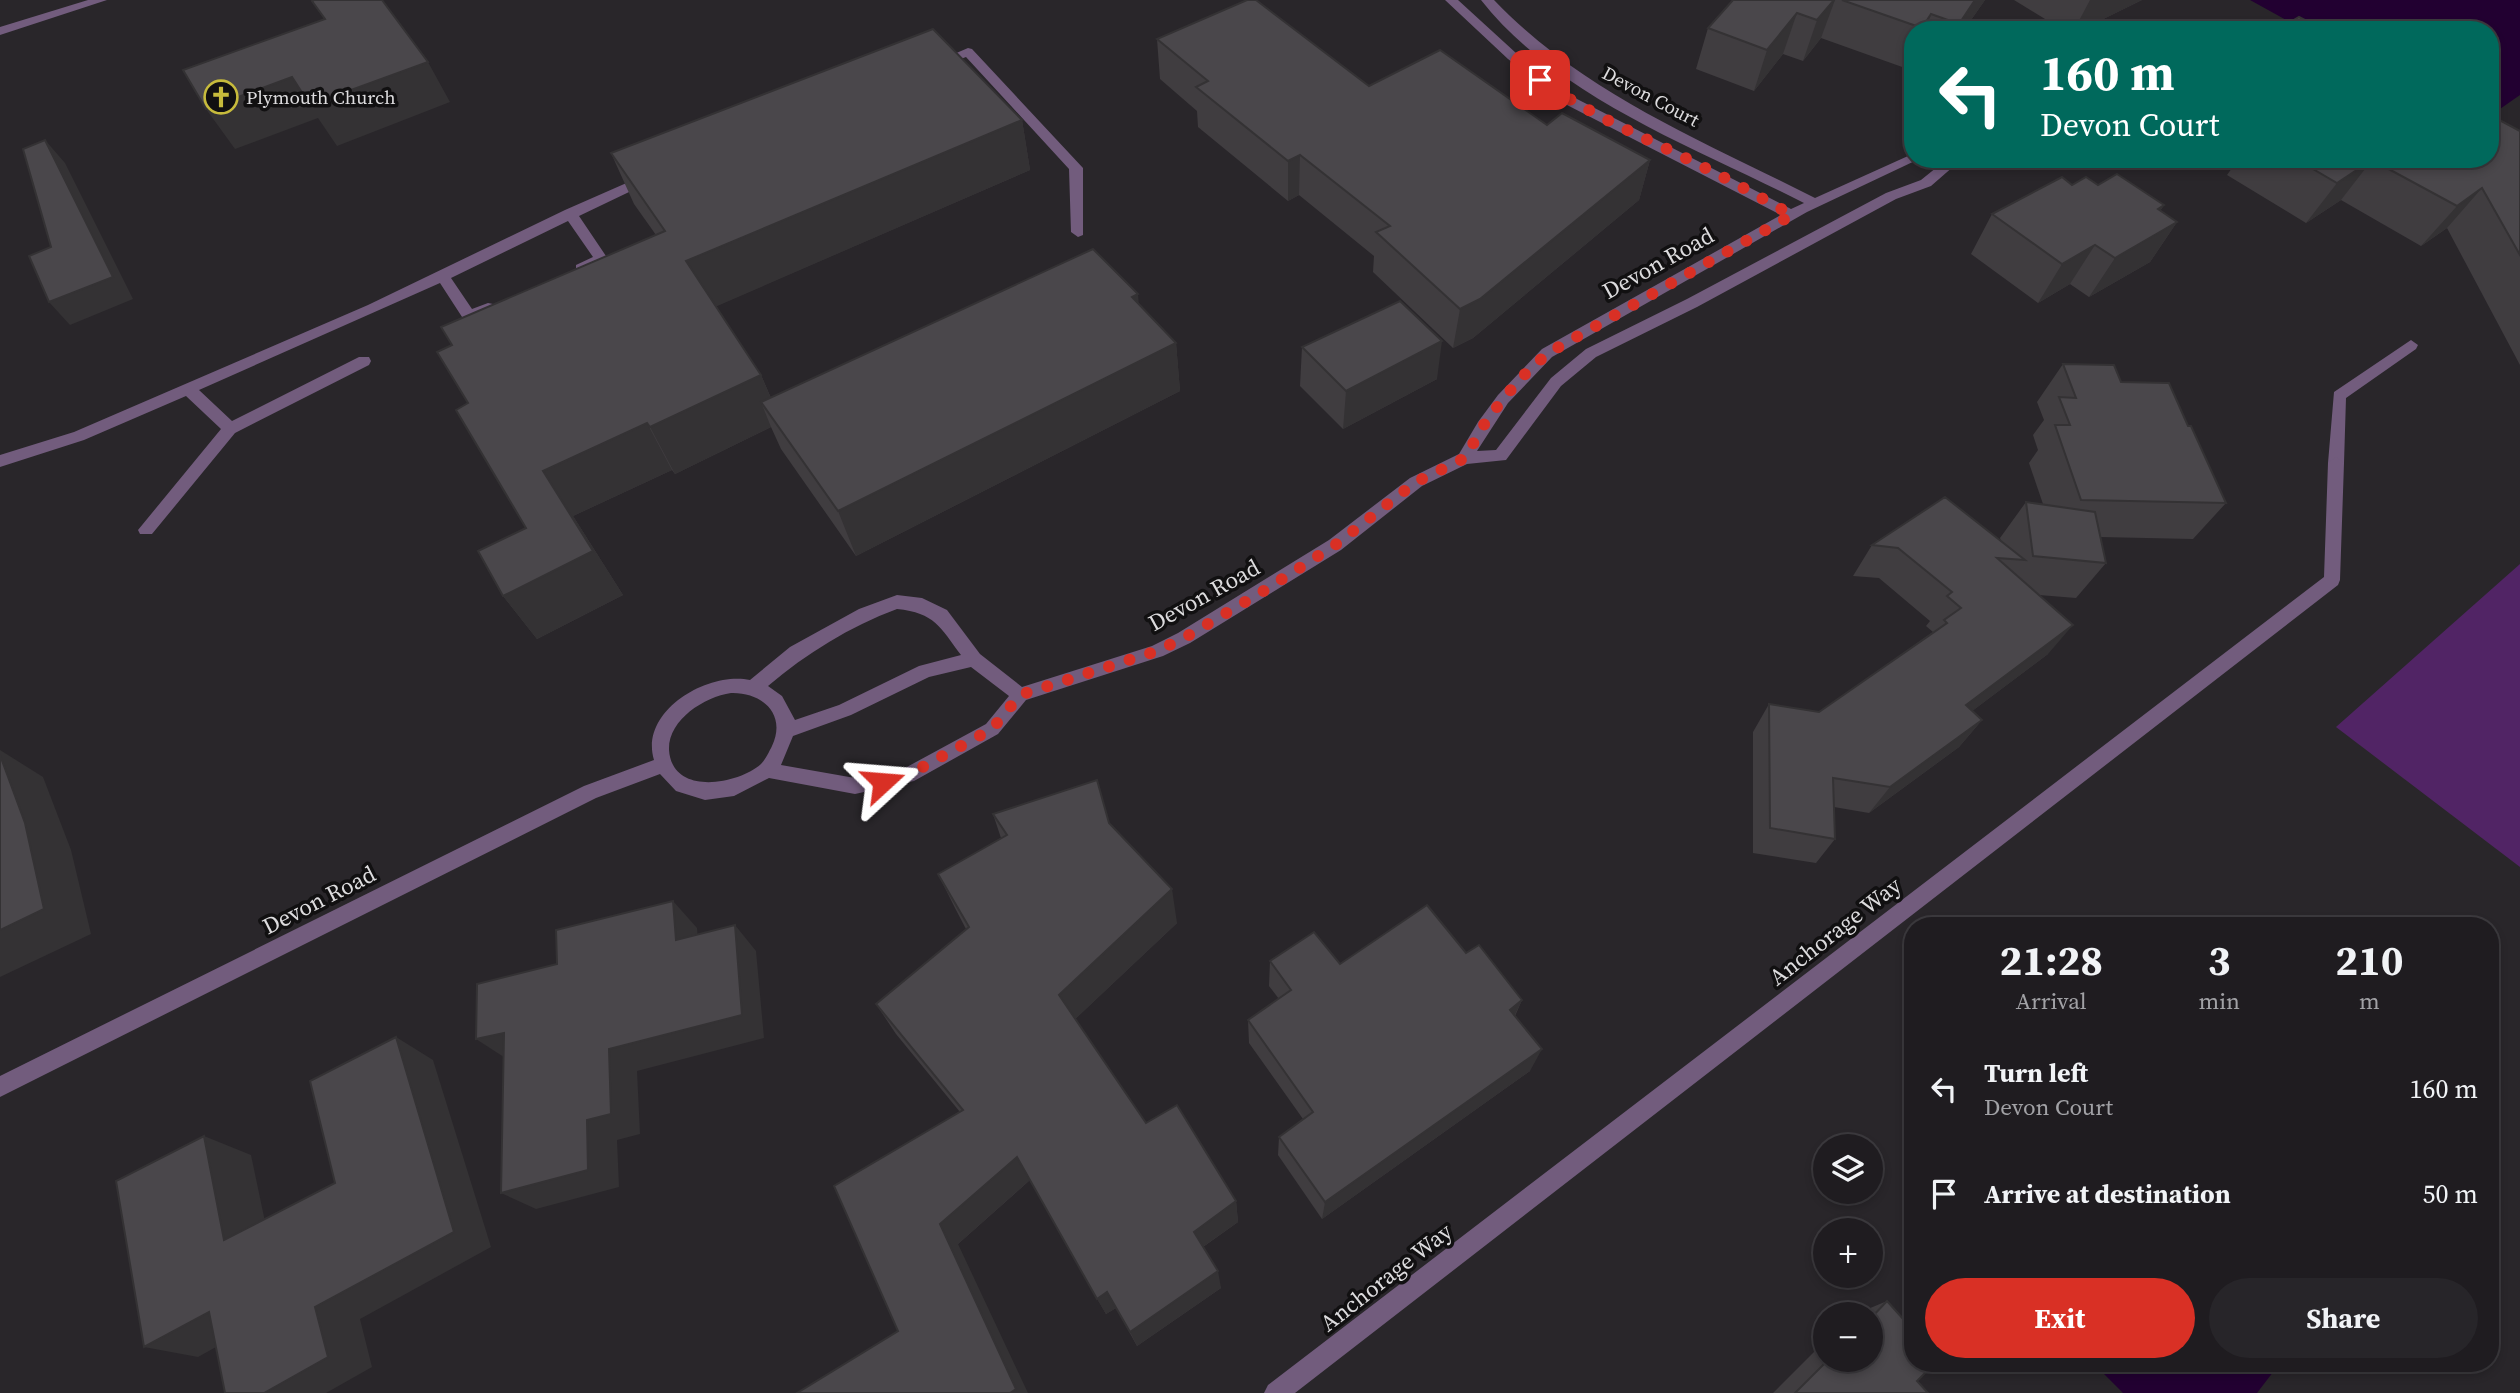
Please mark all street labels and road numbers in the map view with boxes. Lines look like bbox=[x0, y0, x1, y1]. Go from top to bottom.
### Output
street label: Devon Court bbox=[1598, 60, 1705, 133]
street label: Devon Road bbox=[1596, 219, 1720, 307]
street label: Devon Road bbox=[1142, 551, 1266, 639]
street label: Devon Road bbox=[257, 858, 381, 942]
street label: Anchorage Way bbox=[1762, 869, 1908, 993]
street label: Anchorage Way bbox=[1313, 1215, 1459, 1339]

